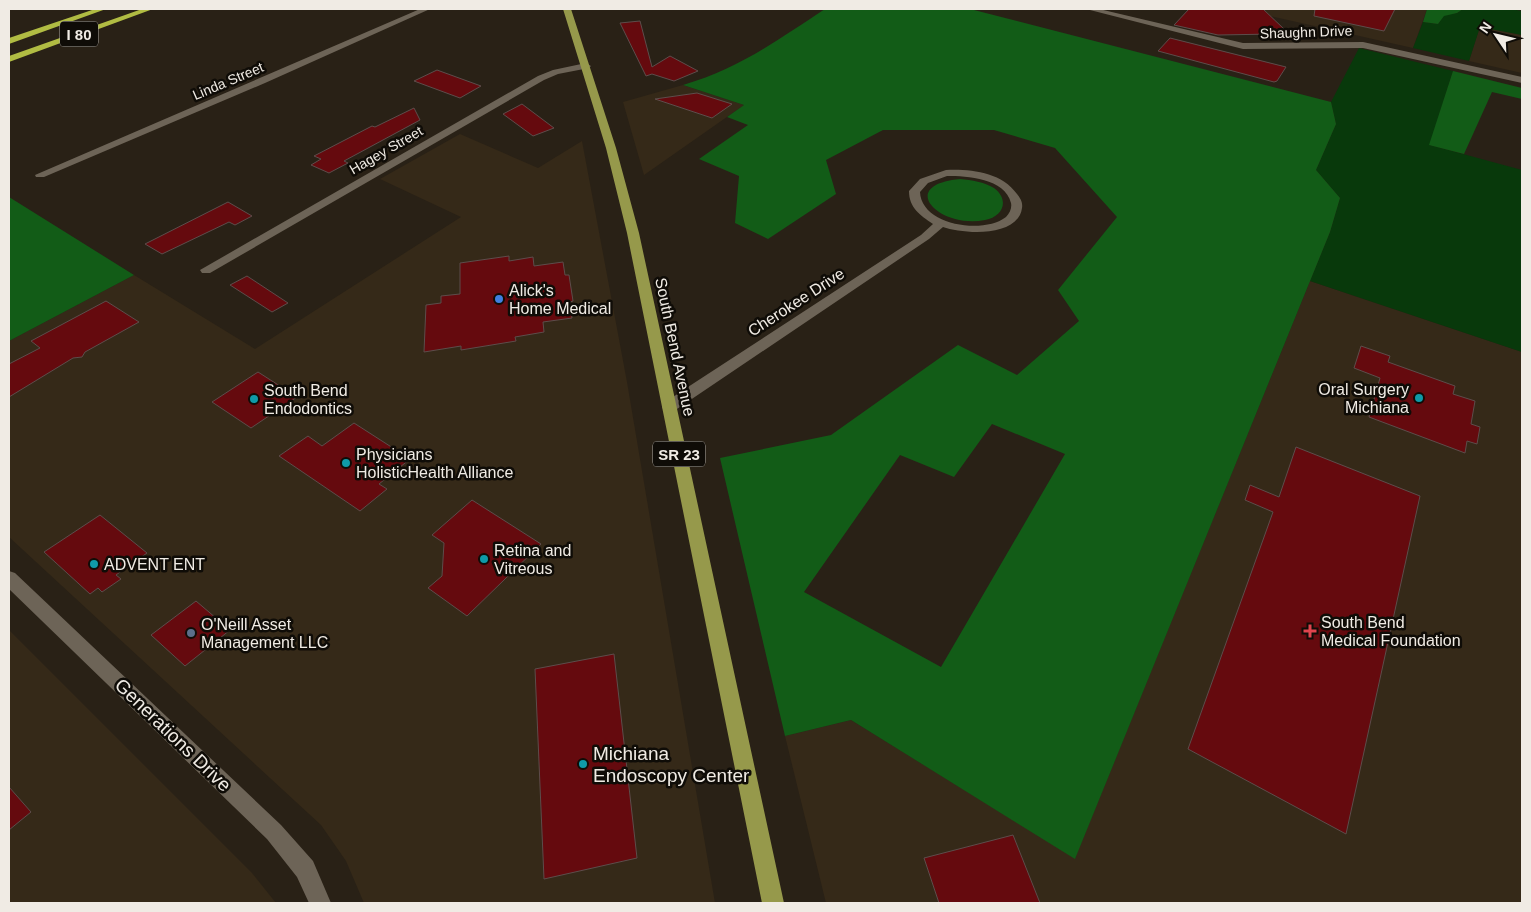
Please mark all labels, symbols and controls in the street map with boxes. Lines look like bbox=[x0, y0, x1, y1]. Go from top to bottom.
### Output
north arrow bbox=[1471, 10, 1521, 60]
text: N bbox=[1476, 19, 1495, 36]
road number: I 80 bbox=[60, 22, 98, 46]
street label: Shaughn Drive bbox=[1259, 22, 1353, 42]
street label: Linda Street bbox=[190, 59, 266, 103]
street label: Hagey Street bbox=[347, 123, 425, 177]
street label: Cherokee Drive bbox=[745, 265, 847, 339]
street label: South Bend Avenue bbox=[652, 276, 698, 418]
place label: Alick's Home Medical bbox=[509, 282, 611, 317]
marker: Alick's Home Medical bbox=[493, 293, 505, 305]
place label: Oral Surgery Michiana bbox=[1318, 381, 1409, 416]
place label: South Bend Endodontics bbox=[264, 382, 352, 417]
marker: Oral Surgery Michiana bbox=[1413, 392, 1425, 404]
marker: South Bend Endodontics bbox=[248, 393, 260, 405]
road number: SR 23 bbox=[653, 442, 705, 466]
place label: Physicians HolisticHealth Alliance bbox=[356, 446, 514, 481]
marker: Physicians HolisticHealth Alliance bbox=[340, 457, 352, 469]
place label: Retina and Vitreous bbox=[494, 542, 571, 577]
marker: Retina and Vitreous bbox=[478, 553, 490, 565]
place label: ADVENT ENT bbox=[104, 556, 205, 573]
marker: ADVENT ENT bbox=[88, 558, 100, 570]
place label: South Bend Medical Foundation bbox=[1321, 614, 1461, 649]
place label: O'Neill Asset Management LLC bbox=[201, 616, 328, 651]
marker: South Bend Medical Foundation bbox=[1303, 624, 1317, 638]
marker: O'Neill Asset Management LLC bbox=[185, 627, 197, 639]
street label: Generations Drive bbox=[111, 674, 235, 796]
place label: Michiana Endoscopy Center bbox=[593, 743, 750, 786]
marker: Michiana Endoscopy Center bbox=[577, 758, 589, 770]

